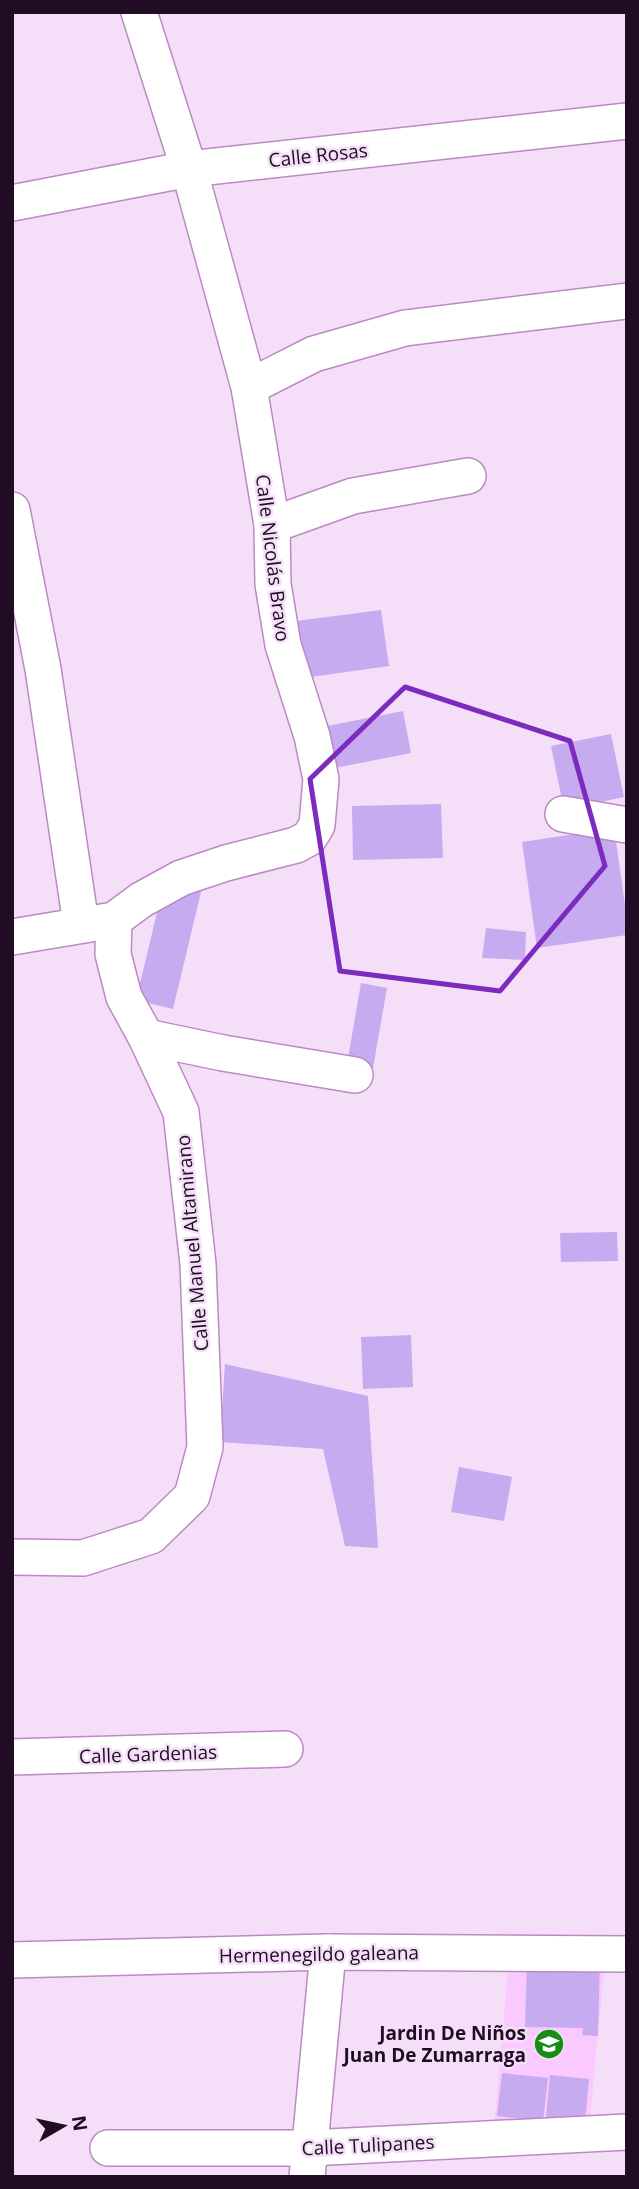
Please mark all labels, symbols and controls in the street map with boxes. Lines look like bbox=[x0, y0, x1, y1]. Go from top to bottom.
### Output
street label: Calle Rosas bbox=[267, 137, 369, 173]
street label: Calle Nicolás Bravo bbox=[250, 473, 296, 643]
street label: Calle Manuel Altamirano bbox=[170, 1134, 214, 1352]
street label: Calle Gardenias bbox=[78, 1739, 218, 1769]
street label: Hermenegildo galeana bbox=[219, 1939, 419, 1969]
place label: Jardin De Niños Juan De Zumarraga bbox=[342, 2020, 526, 2068]
school or university icon: Jardin De Niños Juan De Zumarraga bbox=[532, 2027, 566, 2061]
north arrow bbox=[28, 2091, 98, 2161]
text: N bbox=[66, 2114, 94, 2133]
street label: Calle Tulipanes bbox=[301, 2129, 435, 2161]

